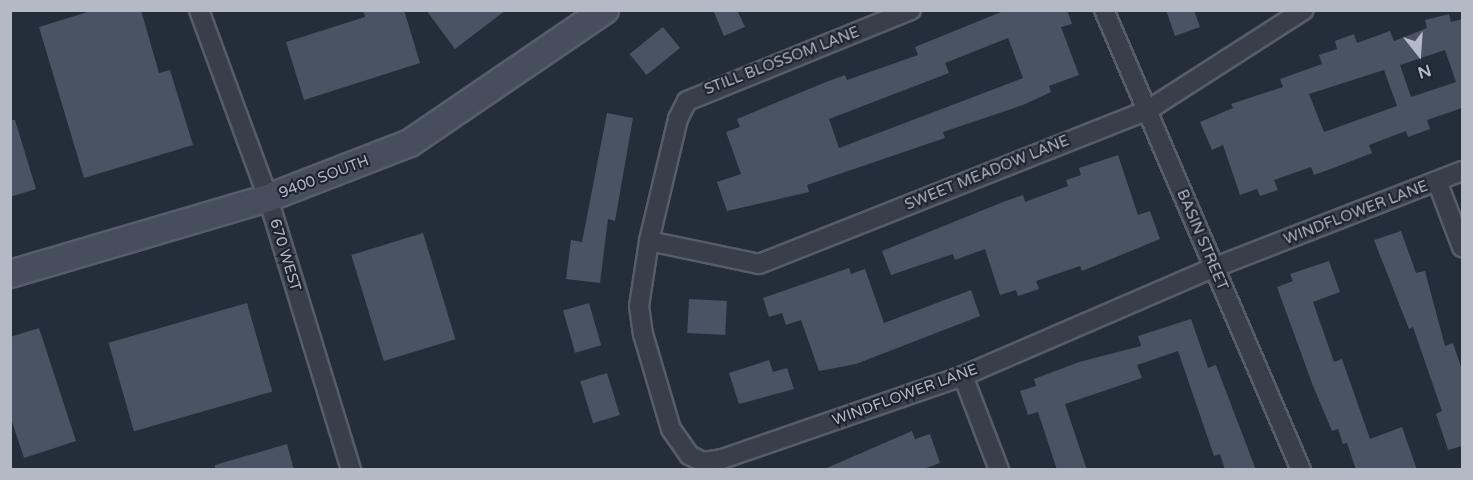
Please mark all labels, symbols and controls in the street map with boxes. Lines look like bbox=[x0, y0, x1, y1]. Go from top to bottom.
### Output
street label: STILL BLOSSOM LANE bbox=[702, 23, 862, 99]
north arrow bbox=[1389, 24, 1449, 84]
text: N bbox=[1415, 60, 1433, 83]
street label: SWEET MEADOW LANE bbox=[902, 132, 1072, 214]
street label: 9400 SOUTH bbox=[277, 152, 371, 202]
street label: WINDFLOWER LANE bbox=[1281, 177, 1431, 249]
street label: BASIN STREET bbox=[1173, 187, 1231, 293]
street label: 670 WEST bbox=[265, 217, 305, 293]
street label: WINDFLOWER LANE bbox=[830, 360, 980, 430]

